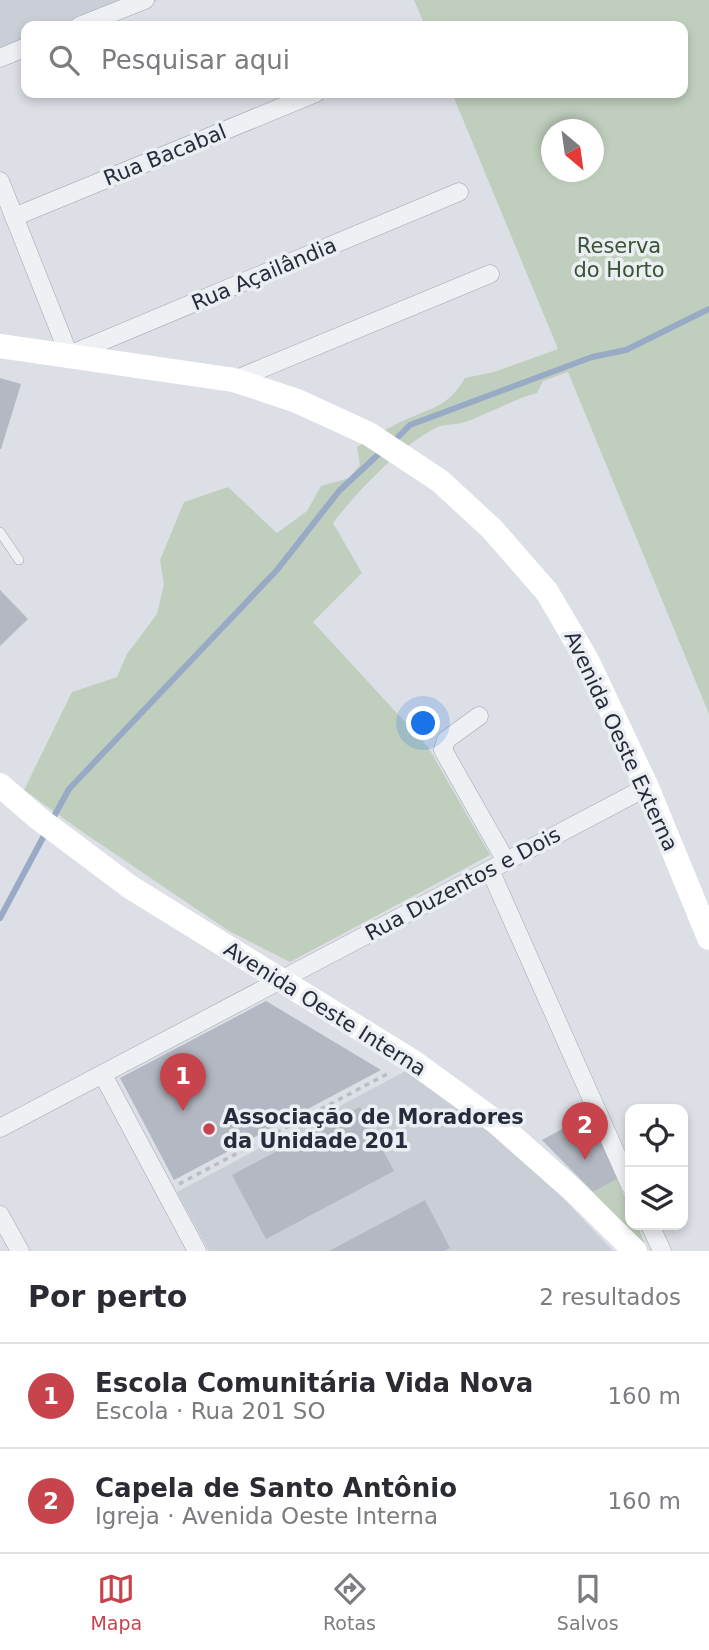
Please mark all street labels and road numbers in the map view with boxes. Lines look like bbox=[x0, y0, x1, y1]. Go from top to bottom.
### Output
street label: Rua Bacabal bbox=[100, 119, 230, 191]
street label: Rua Açailândia bbox=[188, 233, 340, 315]
street label: Avenida Oeste Externa bbox=[559, 627, 683, 855]
street label: Rua Duzentos e Dois bbox=[361, 822, 565, 946]
street label: Avenida Oeste Interna bbox=[219, 937, 431, 1081]

